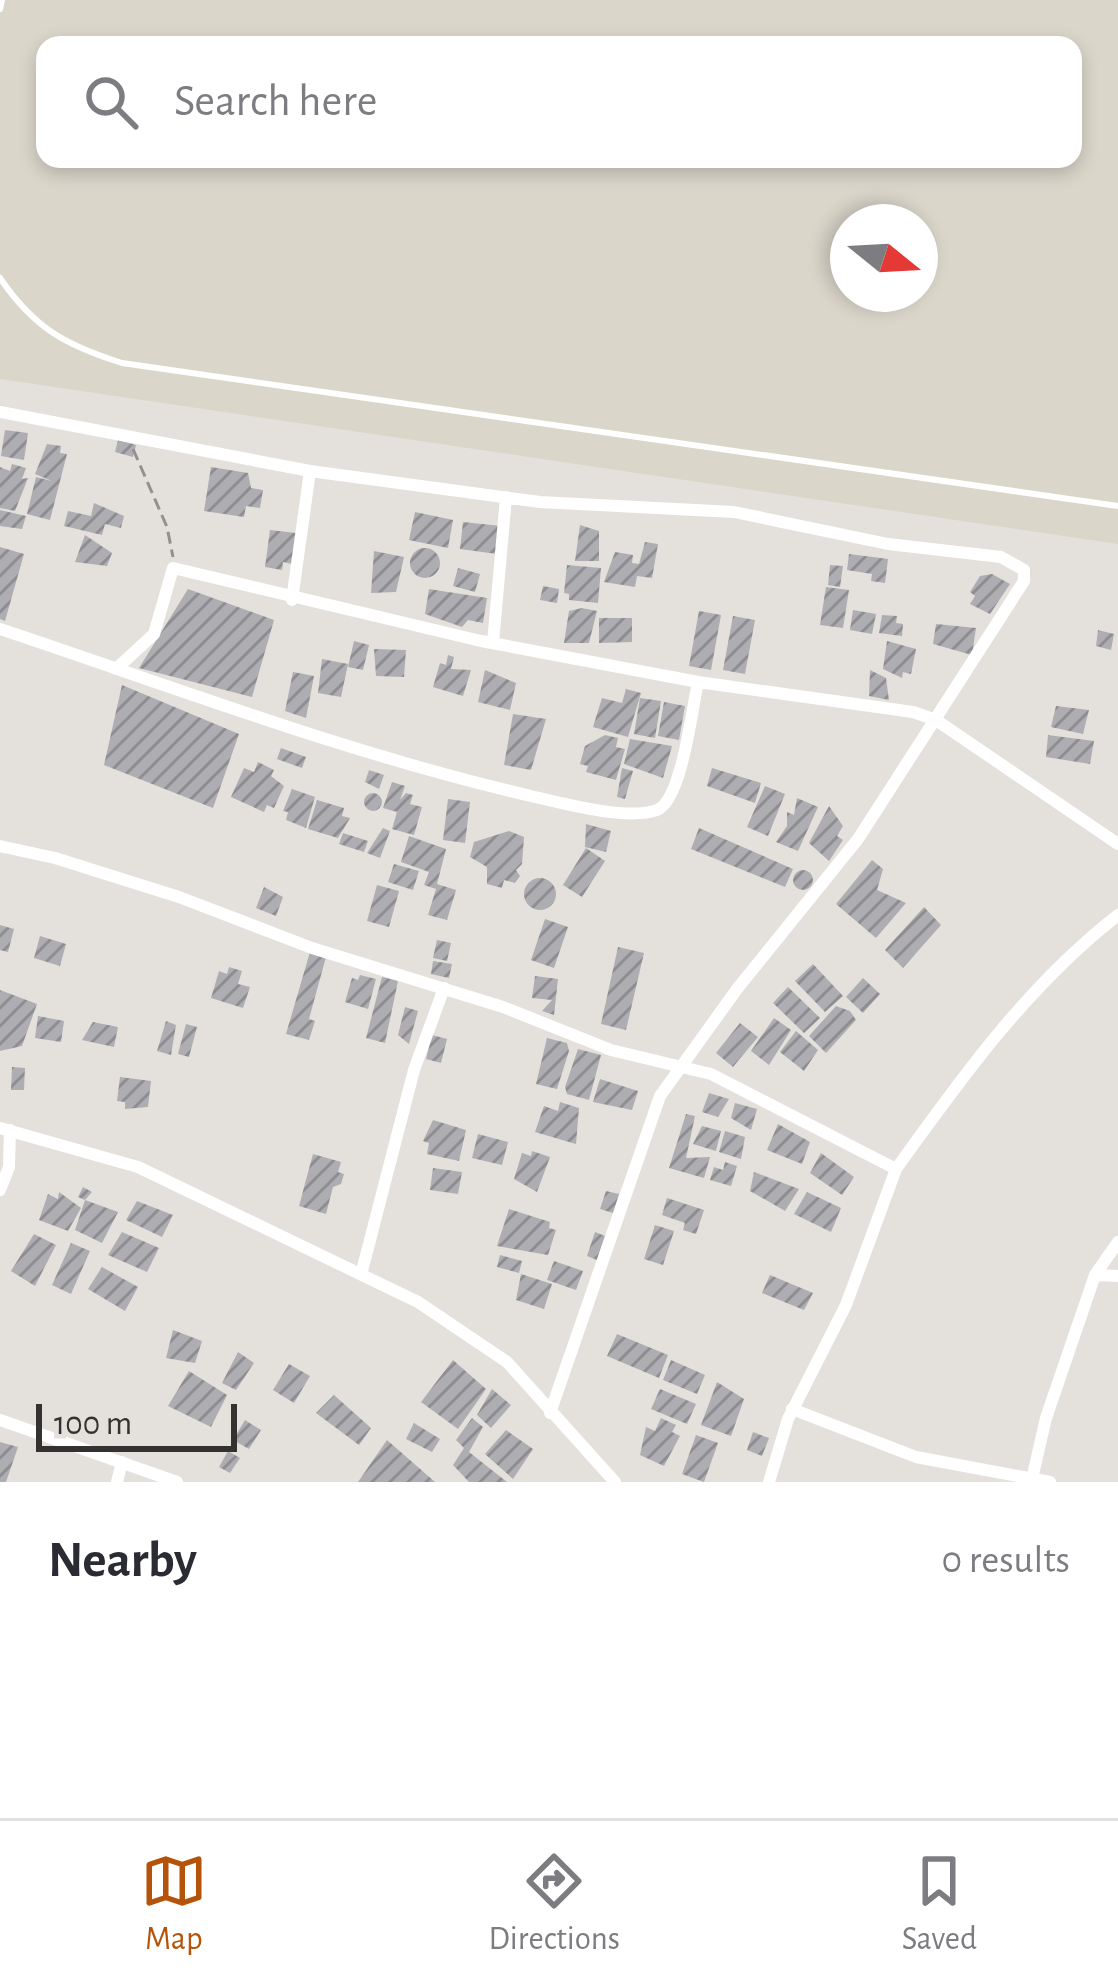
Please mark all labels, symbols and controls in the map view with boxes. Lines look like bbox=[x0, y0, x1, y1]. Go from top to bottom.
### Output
search box bbox=[36, 36, 1082, 168]
icon: search bbox=[78, 69, 144, 135]
text: Search here bbox=[174, 79, 377, 124]
north arrow bbox=[830, 204, 938, 312]
scale bar bbox=[36, 1398, 237, 1451]
text: 100 m bbox=[54, 1408, 132, 1441]
text: Nearby bbox=[48, 1535, 197, 1586]
text: 0 results bbox=[942, 1541, 1070, 1580]
tab: Map bbox=[141, 1848, 207, 1960]
tab: Directions bbox=[488, 1848, 620, 1960]
tab: Saved bbox=[902, 1848, 977, 1960]

